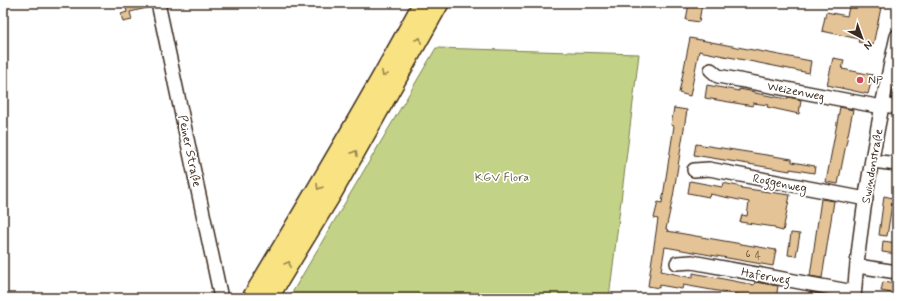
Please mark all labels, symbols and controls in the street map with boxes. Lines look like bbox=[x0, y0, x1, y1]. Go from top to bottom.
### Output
north arrow bbox=[842, 18, 882, 58]
one-way arrow bbox=[414, 37, 422, 44]
text: N bbox=[861, 37, 875, 52]
one-way arrow bbox=[381, 70, 388, 77]
place label: NP bbox=[868, 73, 883, 89]
marker: NP bbox=[855, 75, 865, 85]
street label: Weizenweg bbox=[766, 79, 826, 105]
street label: Peiner Straße bbox=[174, 114, 204, 189]
street label: Swindonstraße bbox=[859, 127, 887, 205]
one-way arrow bbox=[350, 150, 357, 157]
park label: KGV Flora bbox=[475, 170, 529, 186]
street label: Roggenweg bbox=[751, 171, 808, 198]
one-way arrow bbox=[317, 183, 324, 190]
house number: 6 bbox=[745, 248, 751, 261]
house number: 4 bbox=[755, 250, 761, 263]
one-way arrow bbox=[283, 261, 291, 268]
street label: Haferweg bbox=[740, 265, 792, 290]

